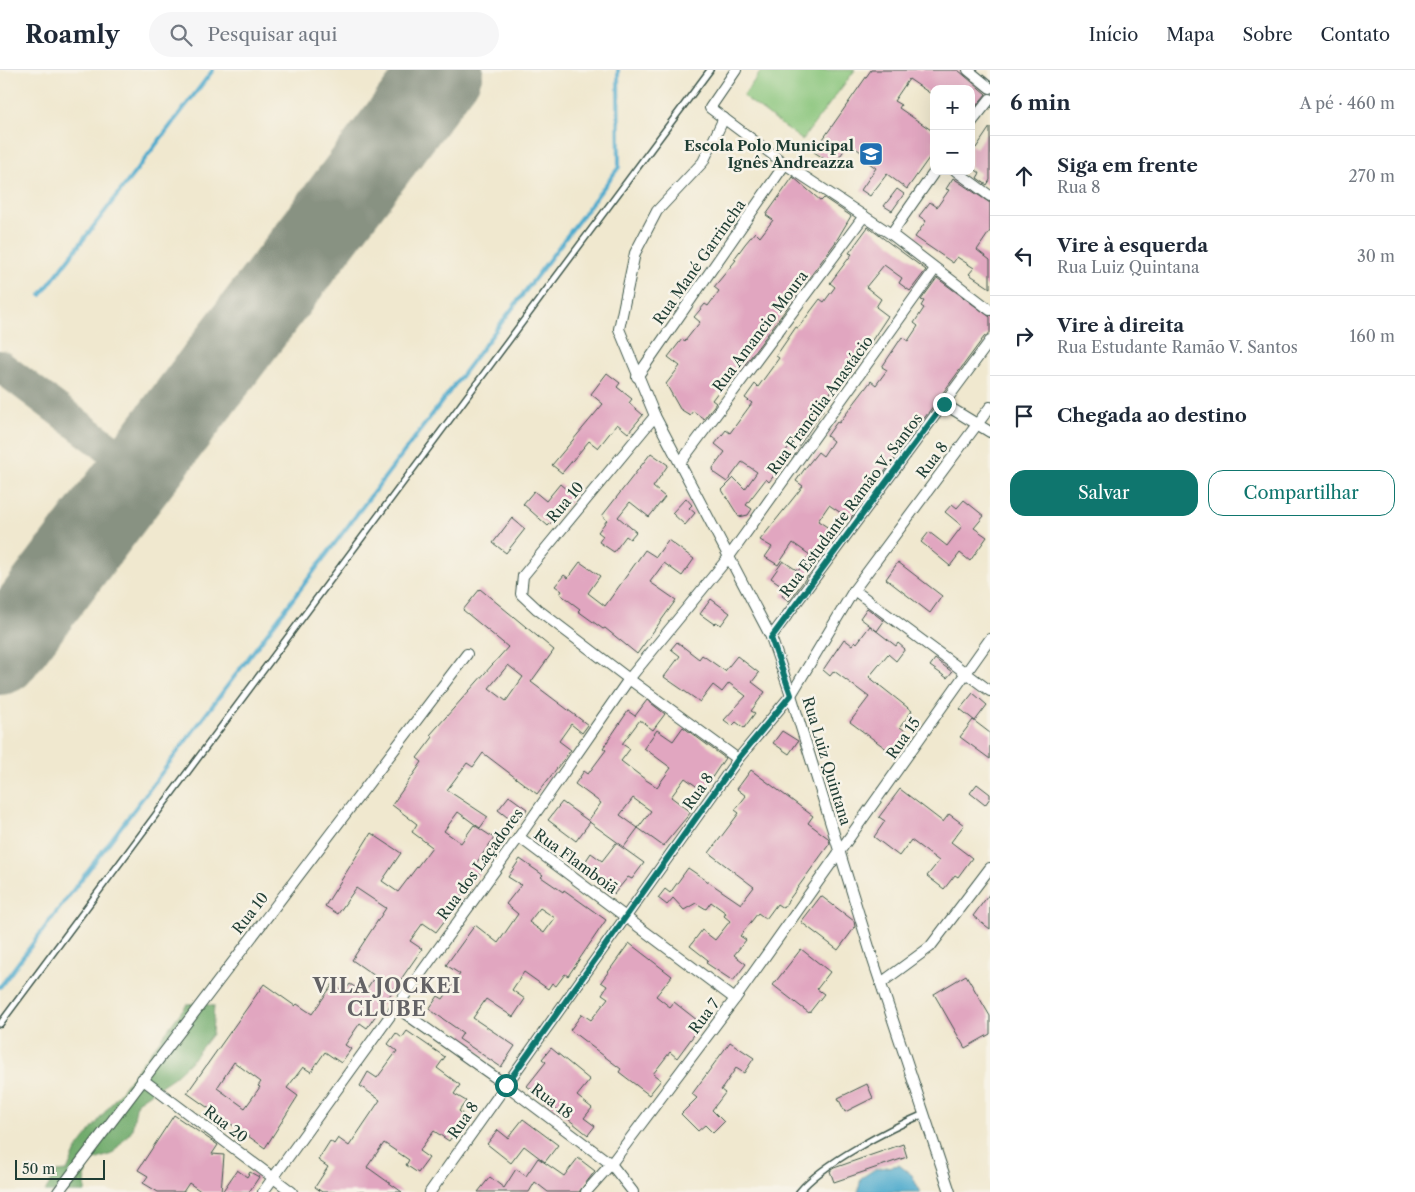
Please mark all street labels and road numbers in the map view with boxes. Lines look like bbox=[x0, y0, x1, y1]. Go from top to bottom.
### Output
street label: Rua Mané Garrincha bbox=[649, 196, 749, 328]
street label: Rua Amancio Moura bbox=[708, 267, 812, 395]
street label: Rua Francilia Anastácio bbox=[763, 332, 877, 478]
street label: Rua Estudante Ramão V. Santos bbox=[776, 409, 926, 601]
street label: Rua 8 bbox=[912, 438, 952, 482]
street label: Rua 10 bbox=[542, 478, 588, 526]
street label: Rua Luiz Quintana bbox=[798, 694, 856, 828]
street label: Rua 15 bbox=[882, 714, 924, 762]
street label: Rua 8 bbox=[679, 769, 718, 813]
street label: Rua dos Laçadores bbox=[433, 804, 527, 924]
street label: Rua Flamboiã bbox=[530, 824, 622, 898]
street label: Rua 10 bbox=[228, 888, 272, 938]
street label: Rua 7 bbox=[685, 994, 724, 1037]
street label: Rua 18 bbox=[527, 1079, 577, 1123]
street label: Rua 8 bbox=[444, 1098, 483, 1142]
street label: Rua 20 bbox=[200, 1101, 252, 1147]

